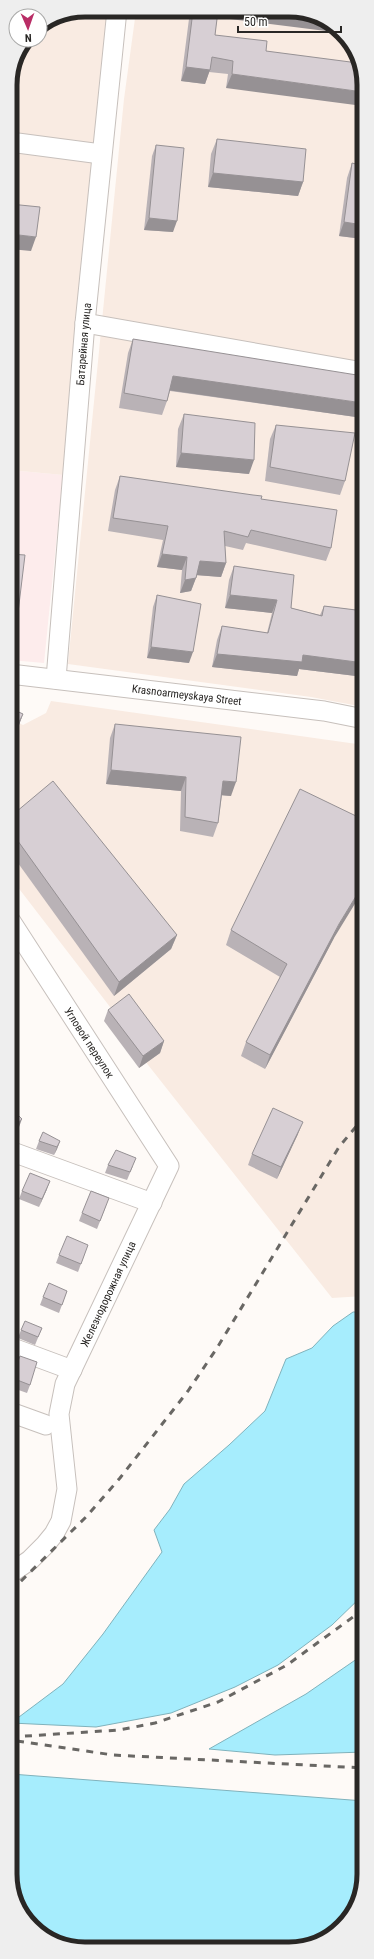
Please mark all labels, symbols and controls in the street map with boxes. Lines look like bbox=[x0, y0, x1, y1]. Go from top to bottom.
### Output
north arrow bbox=[8, 8, 48, 48]
scale bar bbox=[238, 8, 341, 34]
text: 50 m bbox=[244, 15, 268, 29]
text: N bbox=[24, 31, 32, 44]
street label: Батарейная улица bbox=[74, 302, 94, 386]
street label: Krasnoarmeyskaya Street bbox=[131, 682, 242, 708]
street label: Угловой переулок bbox=[61, 1005, 117, 1081]
street label: Железнодорожная улица bbox=[78, 1239, 139, 1349]

